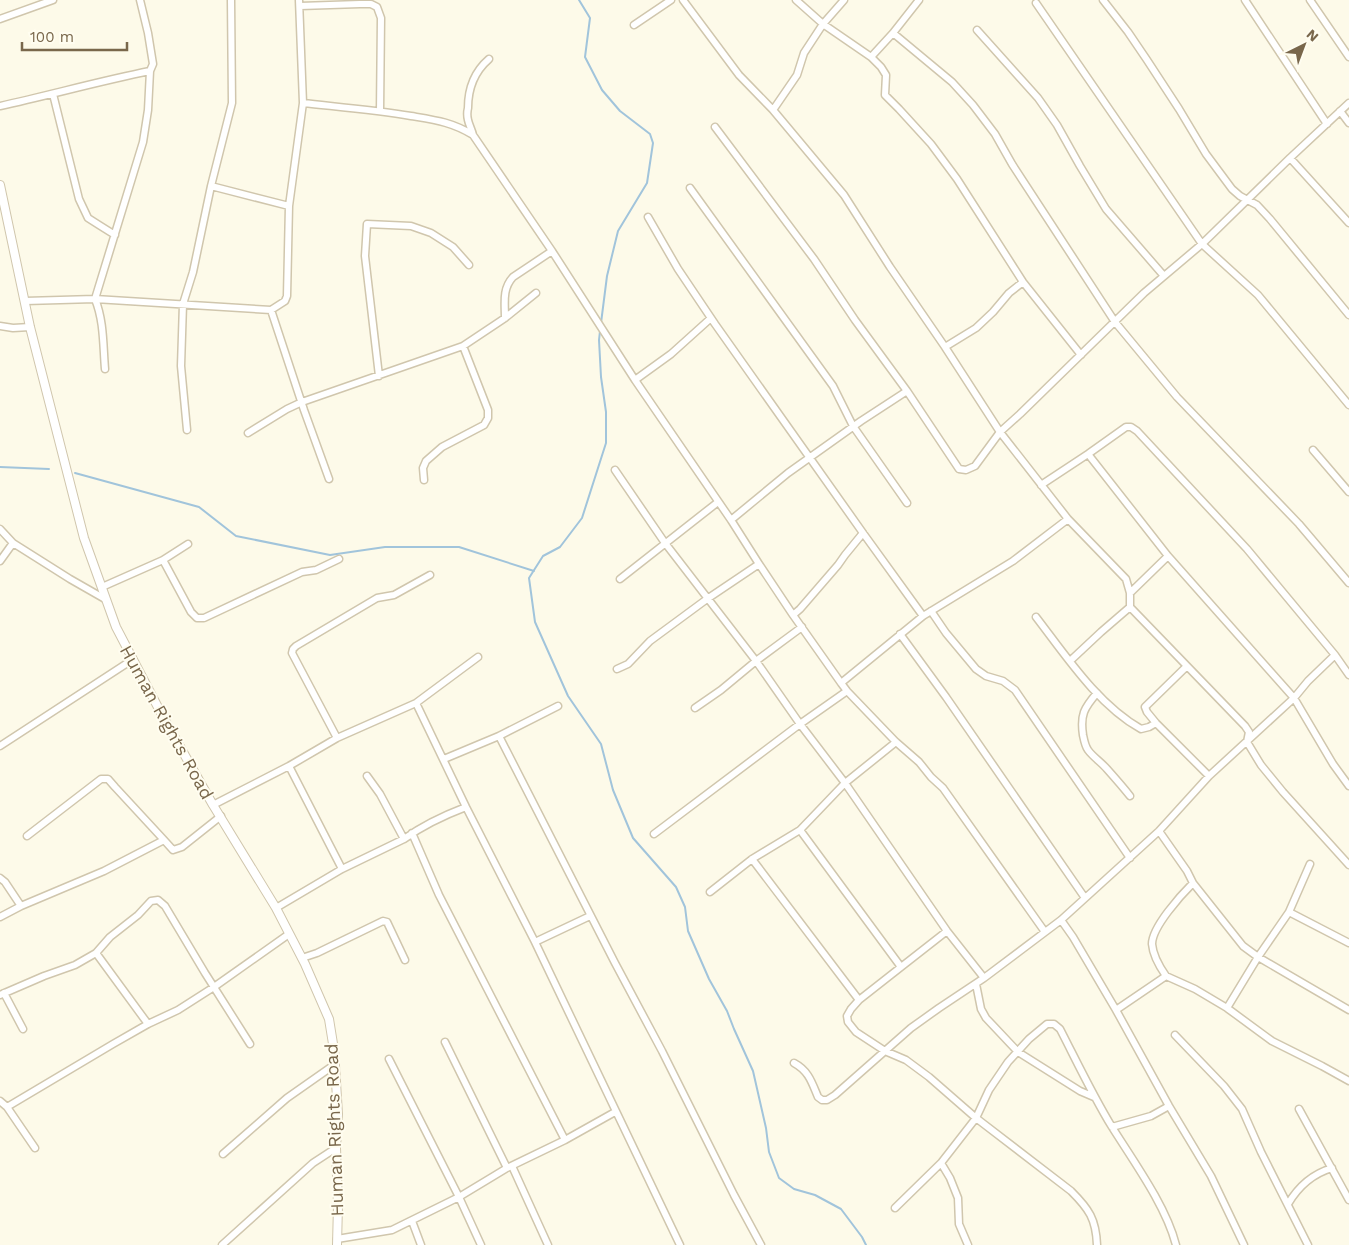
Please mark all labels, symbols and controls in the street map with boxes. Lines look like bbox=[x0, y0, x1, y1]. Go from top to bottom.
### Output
scale bar bbox=[22, 20, 128, 52]
north arrow bbox=[1279, 20, 1329, 70]
text: N bbox=[1303, 26, 1322, 45]
text: 100 m bbox=[30, 28, 74, 46]
street label: Human Rights Road bbox=[116, 641, 218, 803]
street label: Human Rights Road bbox=[320, 1043, 348, 1217]

